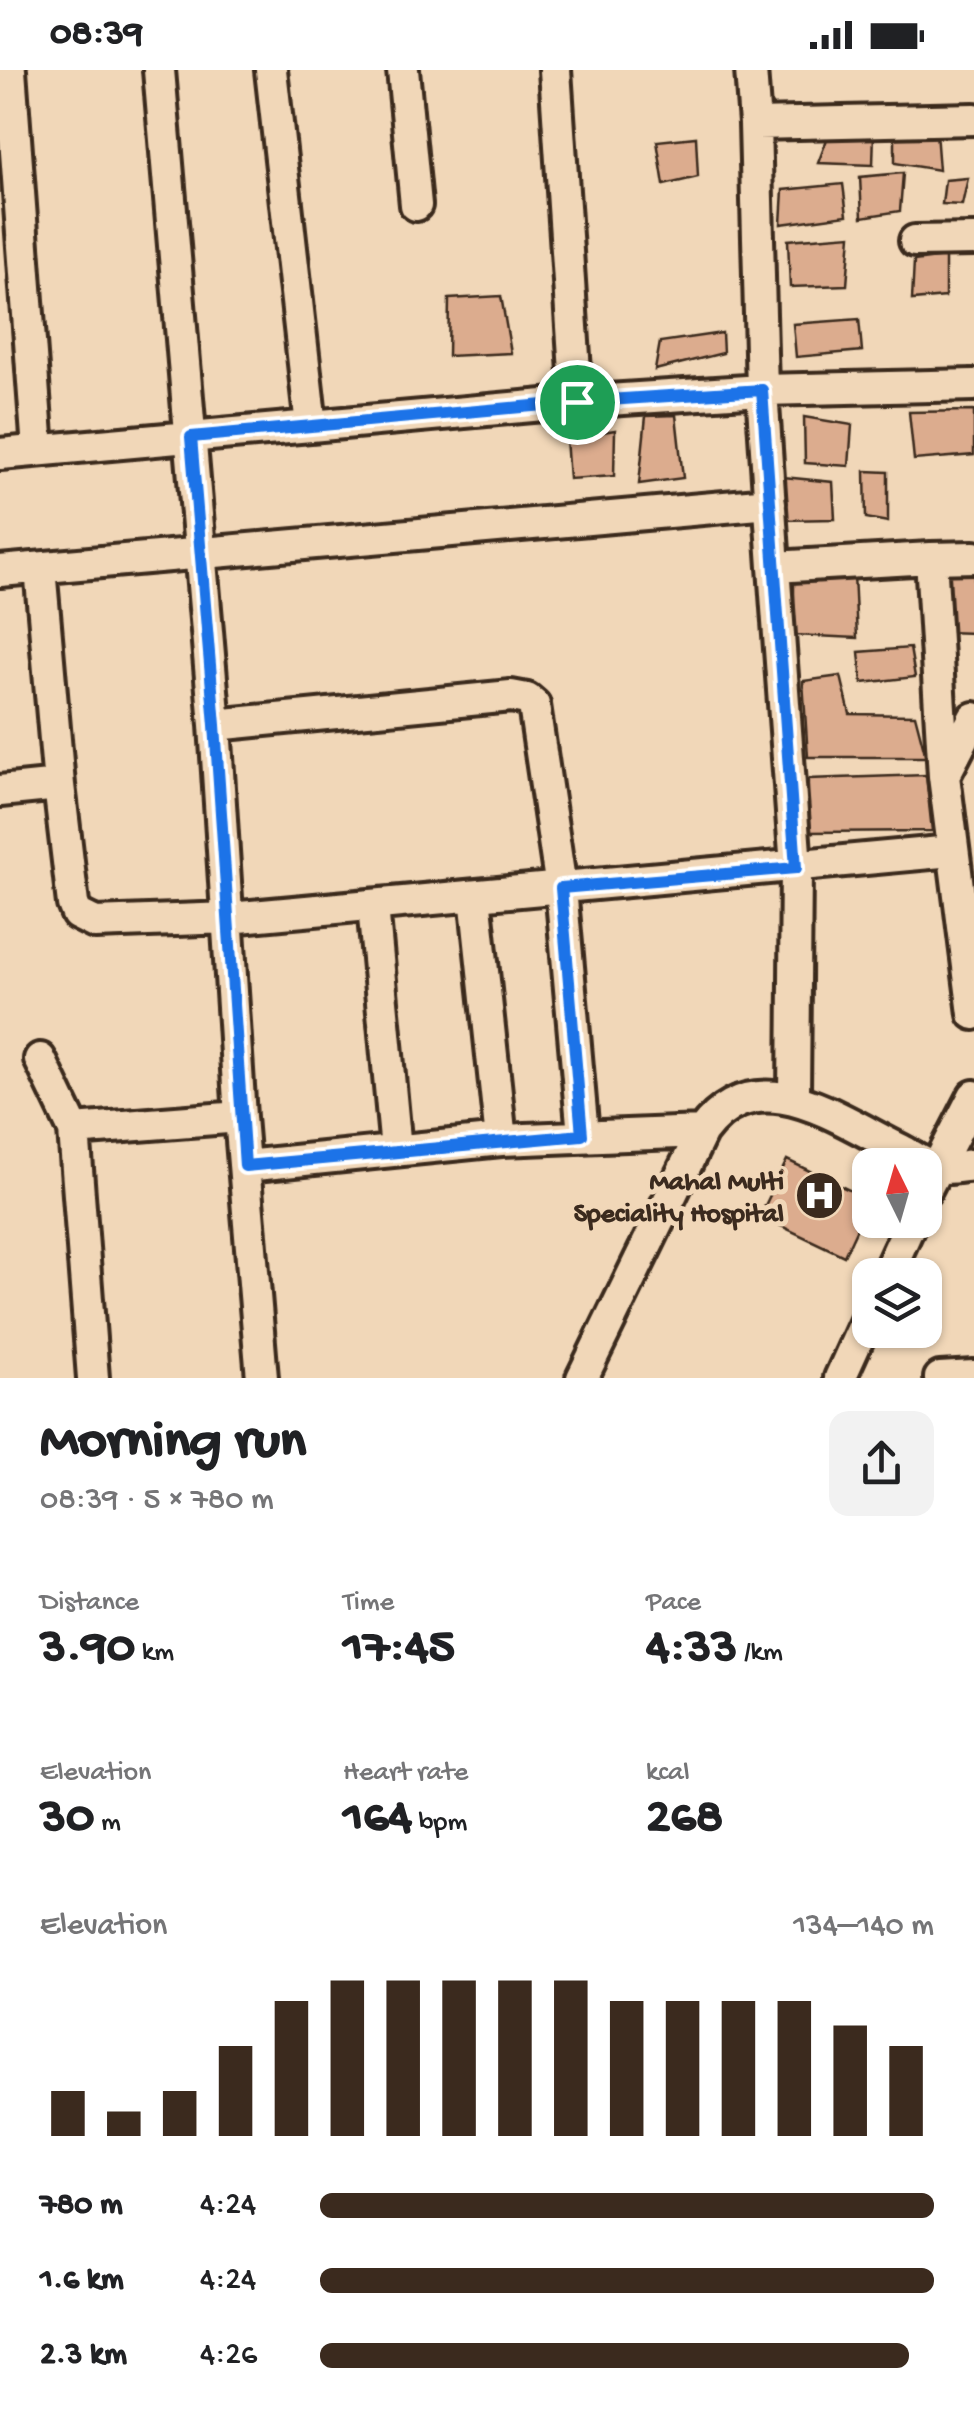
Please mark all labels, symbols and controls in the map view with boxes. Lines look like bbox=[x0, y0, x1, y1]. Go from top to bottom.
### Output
text: 08:39 bbox=[50, 13, 143, 57]
pin bbox=[535, 360, 620, 445]
icon: arrive bbox=[550, 375, 605, 430]
north arrow bbox=[852, 1148, 942, 1238]
map controls bbox=[852, 1148, 942, 1348]
place label: Mahal Multi Speciality Hospital bbox=[574, 1167, 784, 1232]
hospital icon: Mahal Multi Speciality Hospital bbox=[793, 1169, 845, 1221]
button: layers bbox=[852, 1258, 942, 1348]
button: share bbox=[829, 1411, 934, 1516]
text: Morning run bbox=[40, 1412, 306, 1476]
text: 08:39 · 5 × 780 m bbox=[40, 1482, 274, 1520]
text: Distance bbox=[40, 1587, 139, 1620]
text: Time bbox=[343, 1587, 394, 1620]
text: Pace bbox=[646, 1587, 701, 1620]
text: 3.90 bbox=[40, 1620, 135, 1679]
text: 17:45 bbox=[343, 1620, 455, 1679]
text: 4:33 bbox=[646, 1620, 737, 1679]
text: km bbox=[135, 1637, 174, 1670]
text: /km bbox=[737, 1637, 783, 1670]
text: Elevation bbox=[40, 1757, 151, 1790]
text: Heart rate bbox=[343, 1757, 468, 1790]
text: kcal bbox=[646, 1757, 690, 1790]
text: 30 bbox=[40, 1790, 94, 1849]
text: 164 bbox=[343, 1790, 412, 1849]
text: 268 bbox=[646, 1790, 723, 1849]
text: m bbox=[94, 1807, 121, 1840]
text: bpm bbox=[412, 1807, 467, 1840]
text: Elevation bbox=[40, 1908, 167, 1946]
text: 134–140 m bbox=[793, 1908, 934, 1946]
text: 780 m bbox=[40, 2187, 123, 2225]
text: 4:24 bbox=[200, 2187, 256, 2225]
text: 1.6 km bbox=[40, 2262, 124, 2300]
text: 4:24 bbox=[200, 2262, 256, 2300]
text: 2.3 km bbox=[40, 2337, 127, 2375]
text: 4:26 bbox=[200, 2337, 257, 2375]

